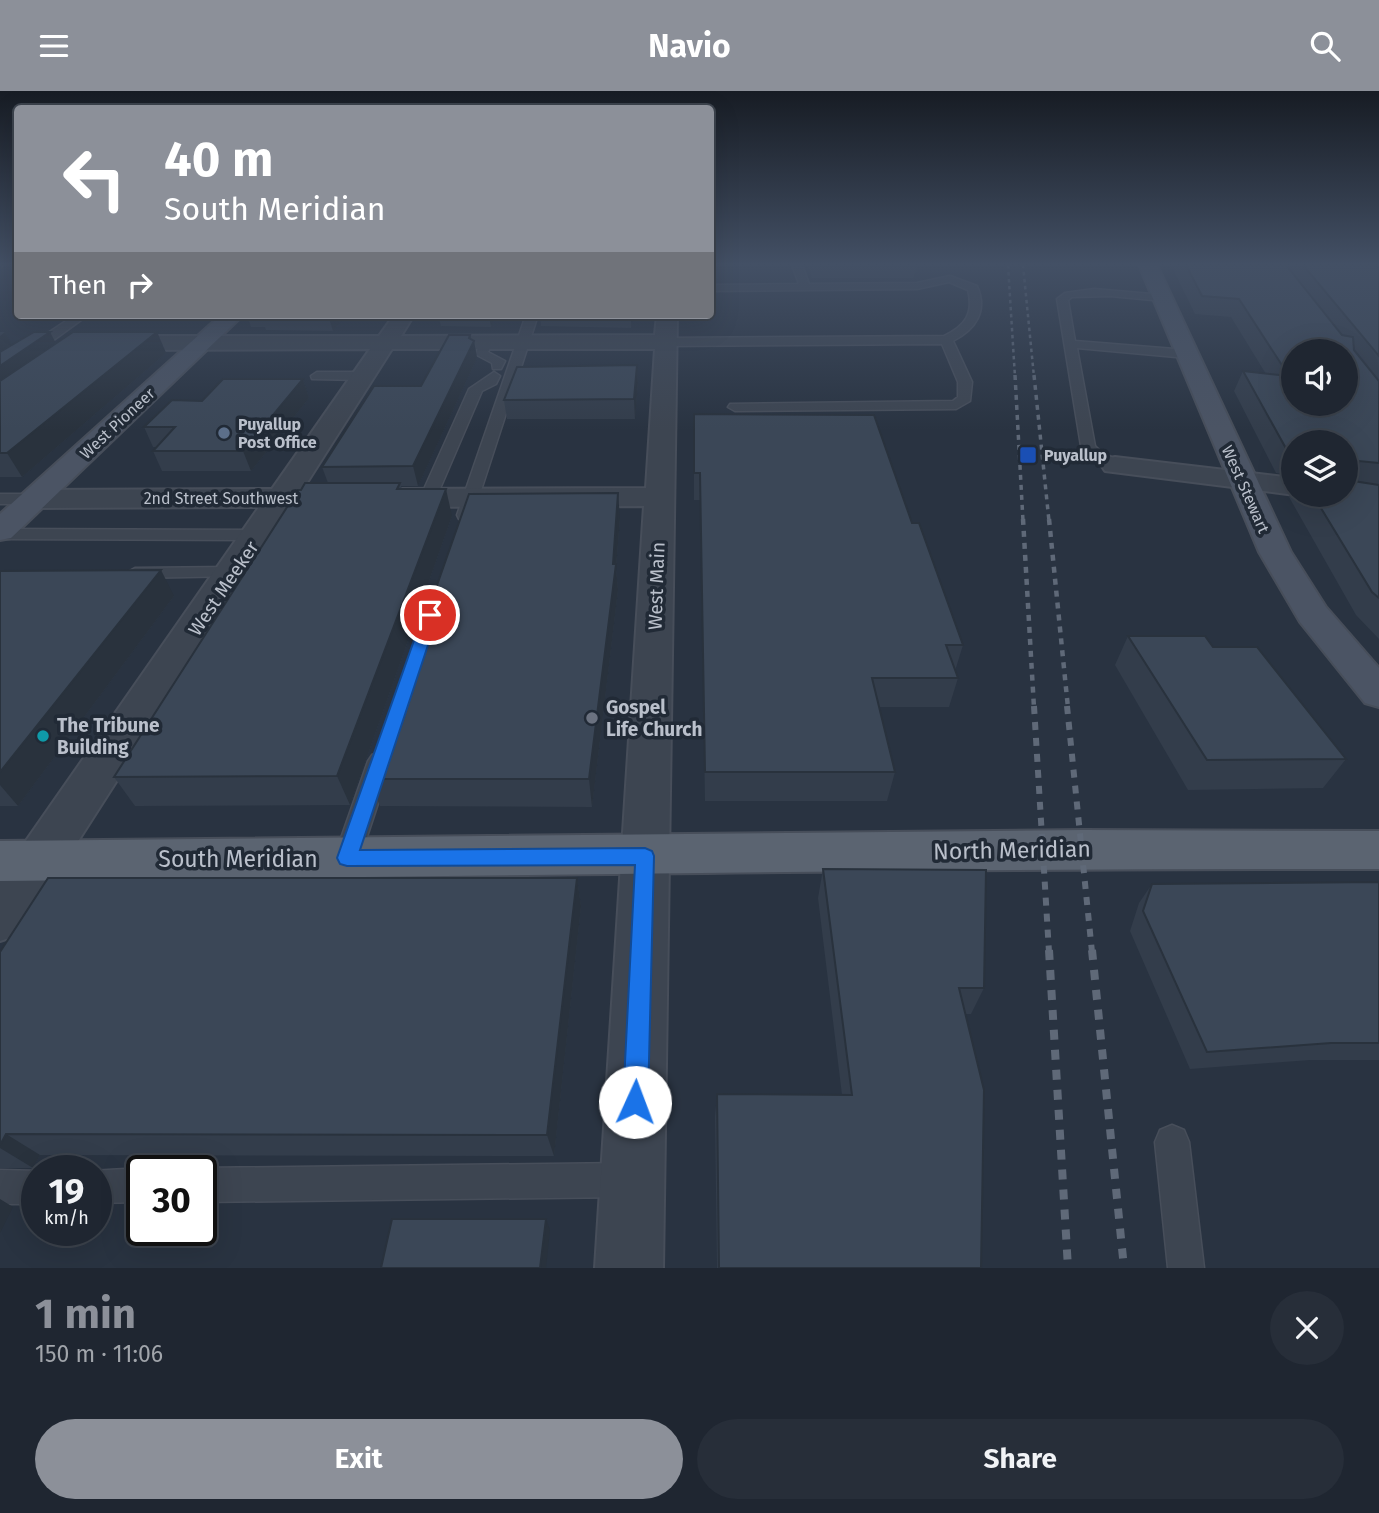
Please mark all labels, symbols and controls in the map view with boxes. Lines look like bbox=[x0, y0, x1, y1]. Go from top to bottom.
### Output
icon: menu bbox=[35, 27, 73, 65]
text: Navio bbox=[648, 27, 731, 65]
icon: search bbox=[1306, 27, 1344, 65]
text: 40 m bbox=[164, 130, 273, 189]
icon: left bbox=[49, 133, 140, 224]
text: South Meridian bbox=[164, 190, 386, 228]
icon: right bbox=[121, 266, 159, 304]
text: Then bbox=[49, 270, 107, 301]
map controls bbox=[1281, 339, 1358, 507]
button: sound bbox=[1281, 339, 1358, 416]
street label: West Pioneer bbox=[76, 383, 159, 463]
place label: Puyallup Post Office bbox=[238, 415, 317, 452]
marker: Puyallup Post Office bbox=[216, 425, 232, 441]
button: layers bbox=[1281, 430, 1358, 507]
street label: West Stewart bbox=[1218, 442, 1273, 536]
marker: Puyallup bbox=[1018, 445, 1038, 465]
place label: Puyallup bbox=[1044, 446, 1107, 465]
street label: 2nd Street Southwest bbox=[144, 489, 299, 508]
street label: West Meeker bbox=[183, 536, 264, 640]
street label: West Main bbox=[643, 542, 670, 631]
pin bbox=[400, 585, 460, 645]
icon: arrive bbox=[411, 596, 449, 634]
place label: Gospel Life Church bbox=[606, 696, 702, 741]
marker: Gospel Life Church bbox=[584, 710, 600, 726]
place label: The Tribune Building bbox=[57, 714, 160, 759]
marker: The Tribune Building bbox=[35, 728, 51, 744]
street label: North Meridian bbox=[933, 835, 1091, 865]
street label: South Meridian bbox=[158, 845, 318, 873]
position arrow bbox=[598, 1065, 672, 1139]
speed limit sign: 30 bbox=[126, 1155, 217, 1246]
text: 19 bbox=[49, 1170, 84, 1212]
text: km/h bbox=[44, 1207, 89, 1229]
text: 1 min bbox=[35, 1289, 136, 1339]
button: close bbox=[1270, 1291, 1344, 1365]
text: 150 m · 11:06 bbox=[35, 1340, 163, 1368]
button: Exit bbox=[35, 1419, 683, 1499]
button: Share bbox=[697, 1419, 1344, 1499]

